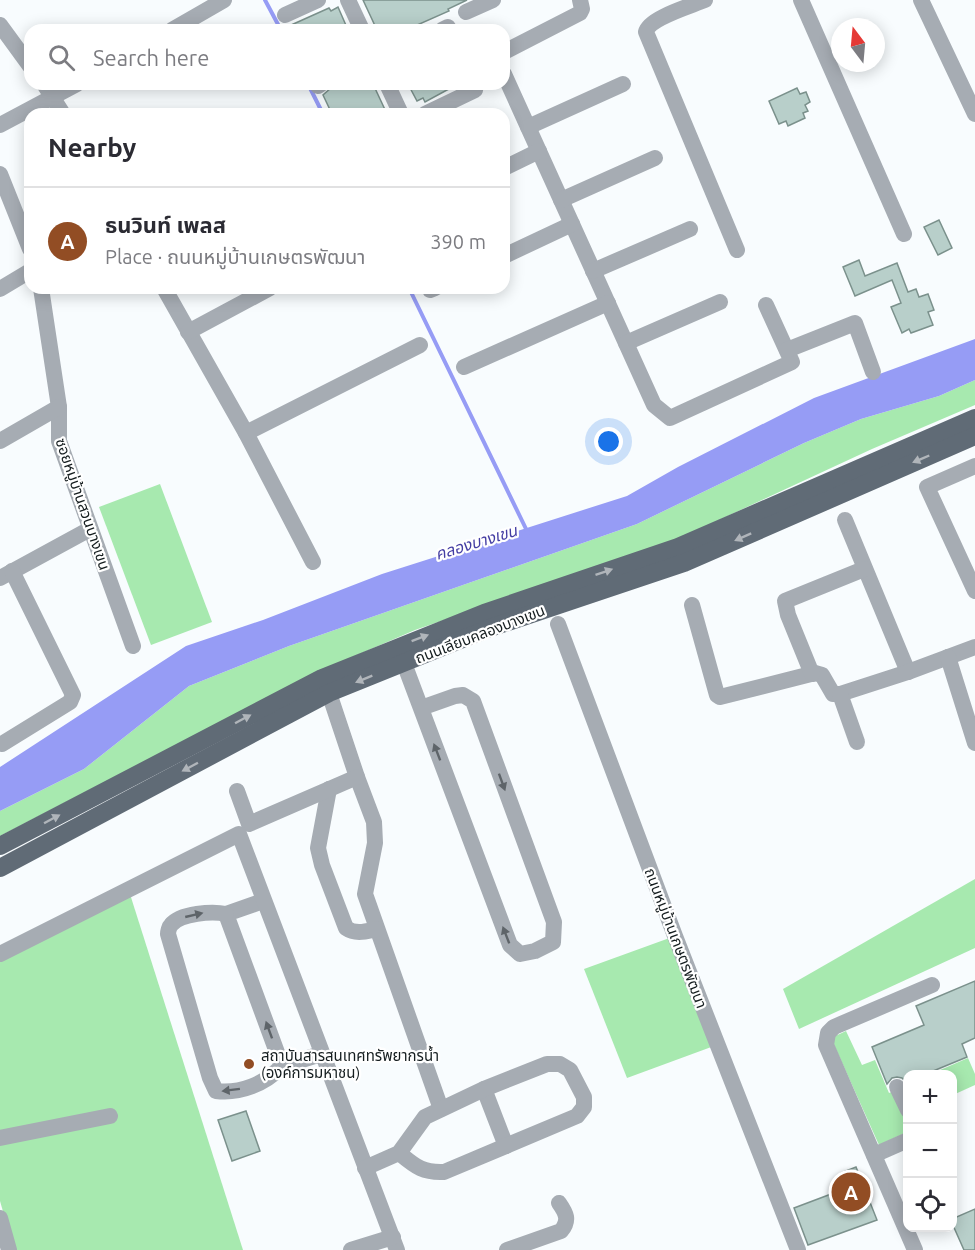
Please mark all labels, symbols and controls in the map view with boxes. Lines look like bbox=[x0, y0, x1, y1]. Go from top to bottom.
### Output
north arrow bbox=[831, 18, 885, 72]
search box bbox=[24, 24, 510, 90]
icon: search bbox=[45, 41, 78, 74]
text: Search here bbox=[93, 45, 209, 70]
text: Nearby bbox=[48, 133, 136, 162]
text: ธนวินท์ เพลส bbox=[105, 212, 226, 237]
text: A bbox=[60, 230, 75, 253]
text: 390 m bbox=[430, 230, 486, 253]
text: Place · ถนนหมู่บ้านเกษตรพัฒนา bbox=[105, 245, 365, 268]
your location bbox=[594, 427, 623, 456]
street label: ซอยหมู่บ้านสวนบางเขน bbox=[52, 436, 114, 572]
one-way arrow bbox=[913, 454, 930, 463]
water label: คลองบางเขน bbox=[433, 521, 520, 563]
one-way arrow bbox=[733, 532, 751, 542]
one-way arrow bbox=[595, 567, 613, 576]
street label: ถนนเลียบคลองบางเขน bbox=[413, 601, 547, 667]
one-way arrow bbox=[411, 633, 429, 642]
one-way arrow bbox=[354, 674, 372, 684]
one-way arrow bbox=[235, 714, 252, 724]
one-way arrow bbox=[432, 743, 442, 761]
one-way arrow bbox=[181, 762, 198, 772]
one-way arrow bbox=[498, 773, 508, 791]
one-way arrow bbox=[44, 814, 61, 824]
street label: ถนนหมู่บ้านเกษตรพัฒนา bbox=[640, 865, 711, 1011]
one-way arrow bbox=[185, 910, 204, 920]
one-way arrow bbox=[501, 926, 511, 944]
one-way arrow bbox=[264, 1021, 273, 1039]
place label: สถาบันสารสนเทศทรัพยากรน้ำ (องค์การมหาชน) bbox=[261, 1045, 439, 1081]
marker: สถาบันสารสนเทศทรัพยากรน้ำ (องค์การมหาชน) bbox=[242, 1057, 256, 1071]
map controls bbox=[903, 1070, 957, 1232]
button: + bbox=[903, 1070, 957, 1124]
one-way arrow bbox=[221, 1086, 240, 1095]
button: − bbox=[903, 1124, 957, 1178]
pin: A bbox=[832, 1170, 870, 1214]
button: locate bbox=[903, 1178, 957, 1232]

